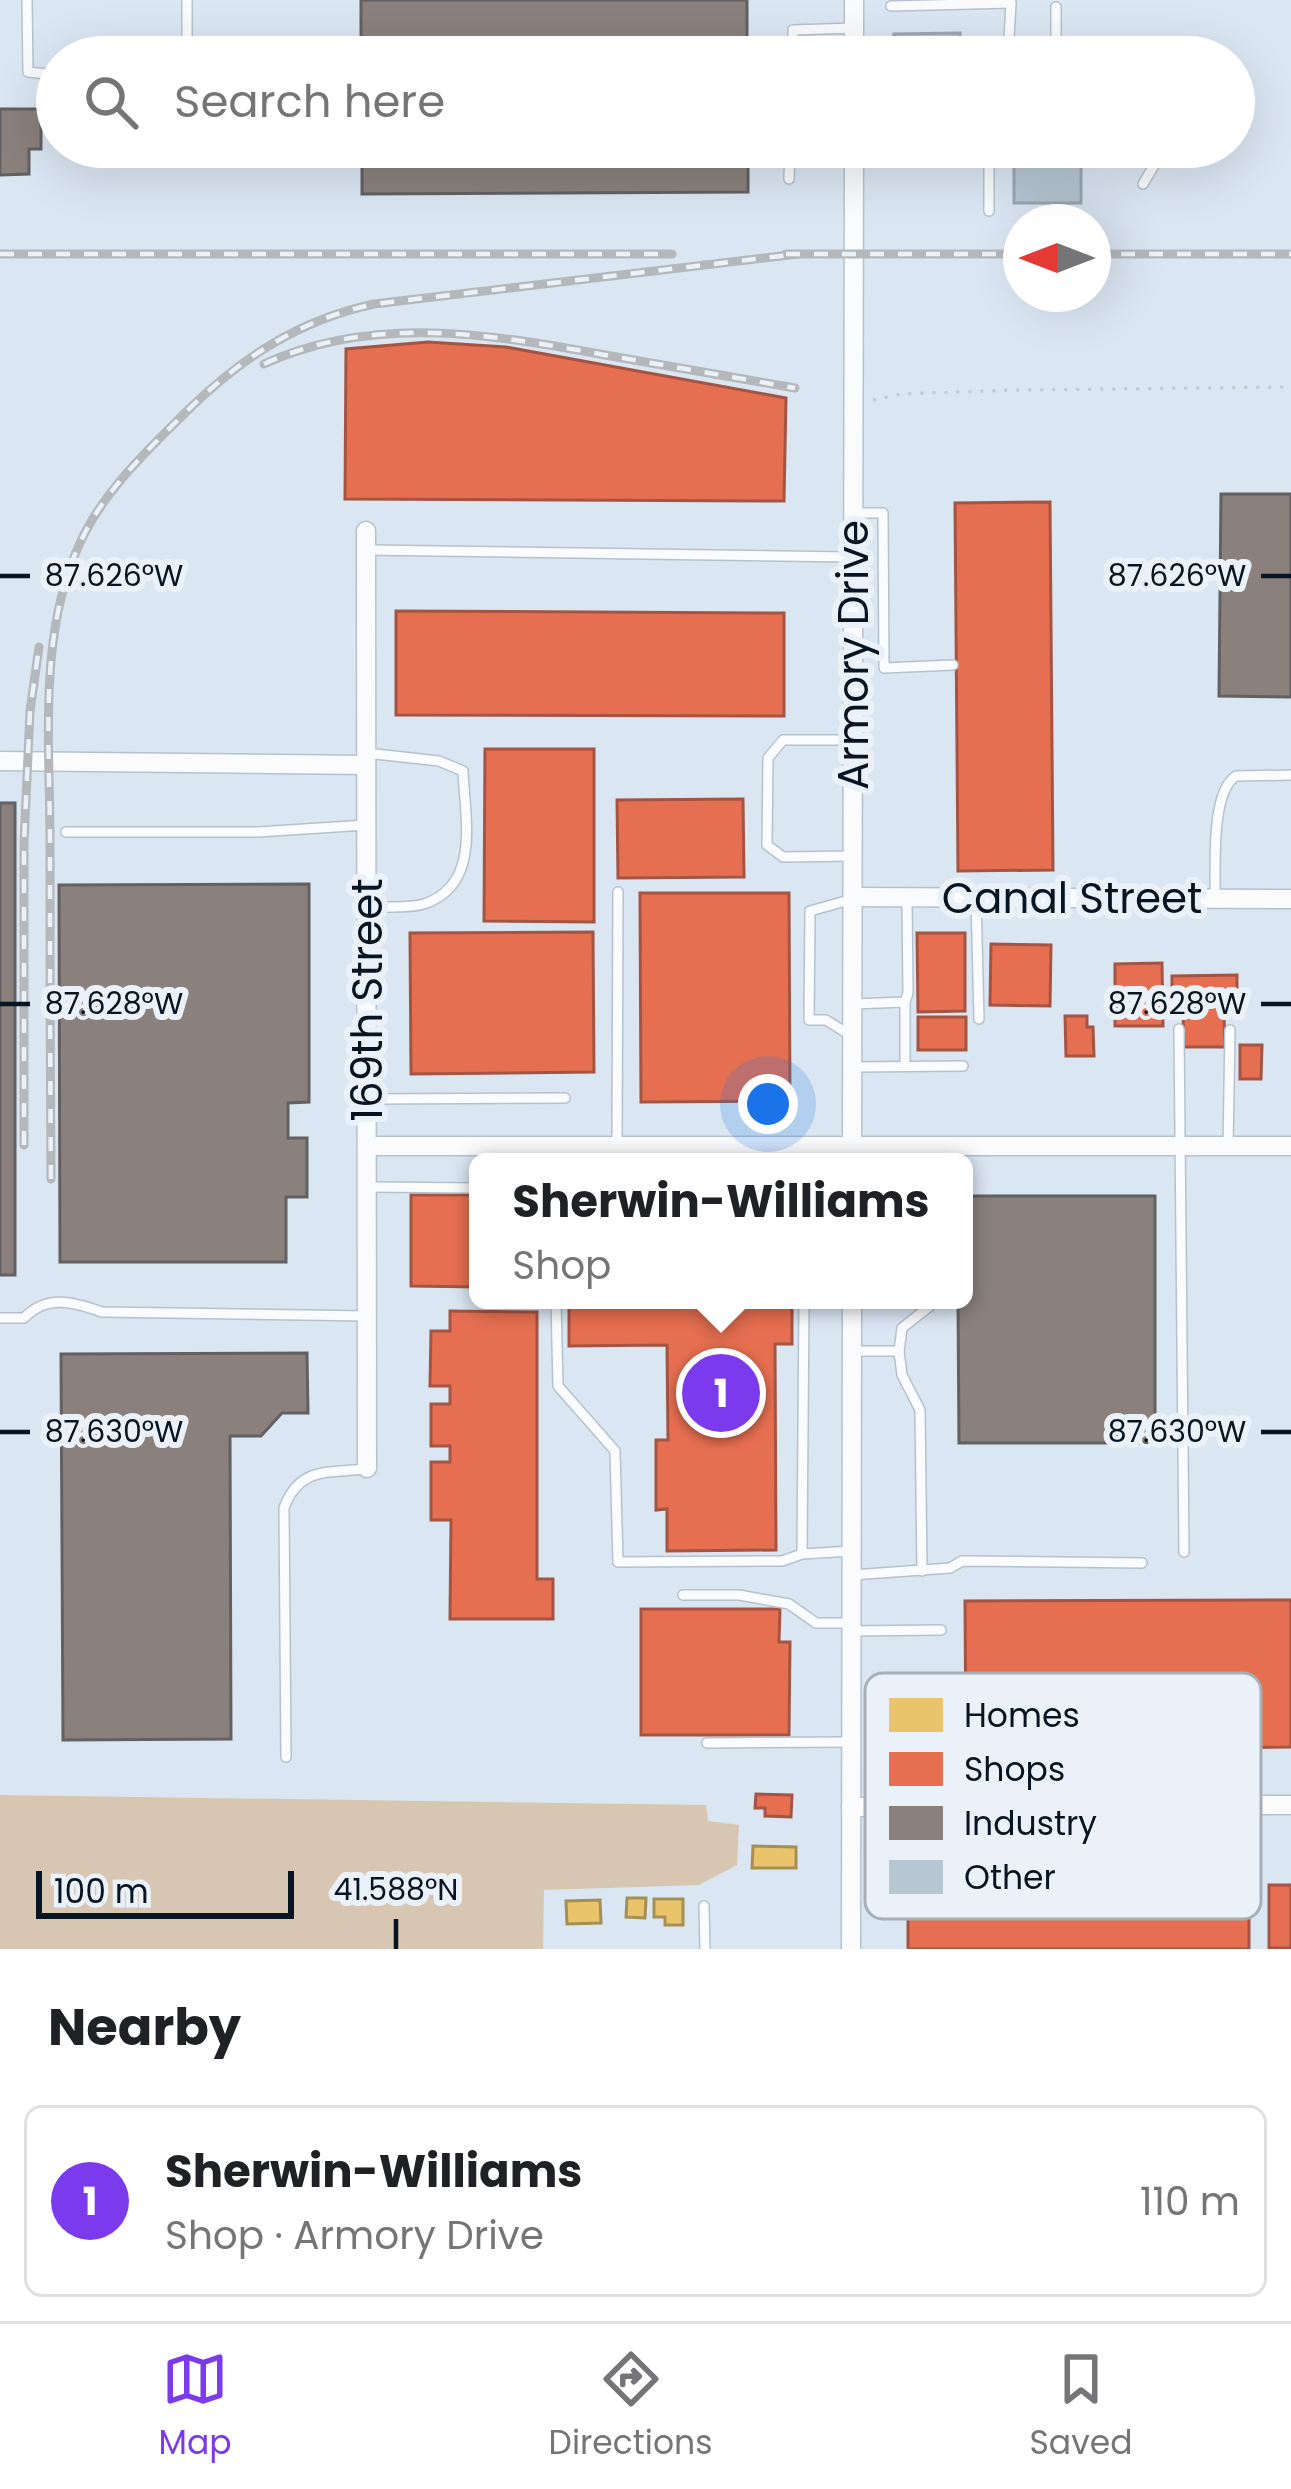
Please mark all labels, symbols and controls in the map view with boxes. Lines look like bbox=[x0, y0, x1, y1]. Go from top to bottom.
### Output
search box bbox=[36, 36, 1255, 168]
icon: search bbox=[78, 69, 144, 135]
text: Search here bbox=[174, 70, 445, 133]
north arrow bbox=[1003, 204, 1111, 312]
street label: Armory Drive bbox=[824, 520, 883, 790]
text: 87.626°W bbox=[45, 554, 183, 597]
text: 87.626°W bbox=[1108, 554, 1246, 597]
street label: Canal Street bbox=[942, 869, 1202, 928]
street label: 169th Street bbox=[338, 879, 397, 1121]
text: 87.628°W bbox=[45, 982, 183, 1025]
text: 87.628°W bbox=[1108, 982, 1246, 1025]
your location bbox=[738, 1074, 798, 1134]
popup bbox=[469, 1153, 973, 1309]
text: Sherwin-Williams bbox=[512, 1170, 930, 1233]
text: Shop bbox=[512, 1238, 611, 1293]
pin: 1 bbox=[682, 1348, 760, 1438]
text: 87.630°W bbox=[45, 1410, 183, 1453]
text: 87.630°W bbox=[1108, 1410, 1246, 1453]
legend bbox=[865, 1673, 1261, 1919]
text: Homes bbox=[964, 1692, 1080, 1739]
text: Shops bbox=[964, 1746, 1065, 1793]
text: Industry bbox=[964, 1800, 1097, 1847]
text: Other bbox=[964, 1854, 1056, 1901]
scale bar bbox=[36, 1865, 294, 1918]
text: 100 m bbox=[54, 1868, 149, 1915]
text: 41.588°N bbox=[334, 1868, 458, 1911]
text: Nearby bbox=[48, 1991, 241, 2063]
text: Sherwin-Williams bbox=[165, 2140, 582, 2203]
text: 1 bbox=[83, 2174, 97, 2229]
text: 110 m bbox=[1140, 2174, 1240, 2229]
text: Shop · Armory Drive bbox=[165, 2208, 544, 2263]
tab: Map bbox=[159, 2346, 232, 2468]
tab: Directions bbox=[549, 2346, 712, 2468]
tab: Saved bbox=[1030, 2346, 1132, 2468]

